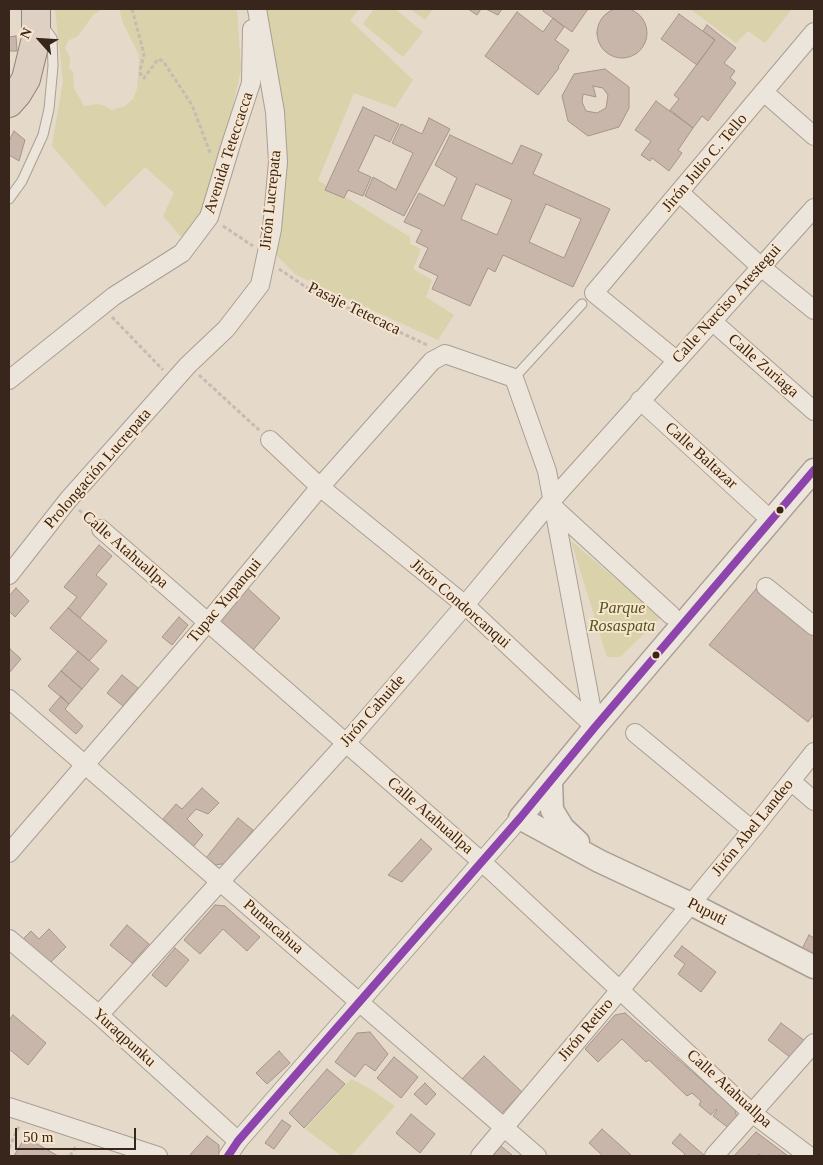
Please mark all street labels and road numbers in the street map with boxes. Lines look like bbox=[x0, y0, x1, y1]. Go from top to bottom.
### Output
street label: Avenida Teteccacca bbox=[200, 90, 258, 216]
street label: Jirón Julio C. Tello bbox=[658, 110, 752, 216]
street label: Jirón Lucrepata bbox=[256, 149, 286, 251]
street label: Calle Narciso Arestegui bbox=[668, 240, 786, 368]
street label: Pasaje Tetecaca bbox=[305, 278, 403, 340]
street label: Calle Zuriaga bbox=[724, 330, 802, 402]
street label: Prolongación Lucrepata bbox=[40, 405, 156, 533]
street label: Calle Baltazar bbox=[661, 418, 741, 494]
street label: Calle Atahuallpa bbox=[78, 507, 172, 593]
street label: Tupac Yupanqui bbox=[184, 555, 266, 647]
street label: Jirón Condorcanqui bbox=[406, 555, 514, 653]
street label: Jirón Cahuide bbox=[336, 671, 410, 751]
street label: Calle Atahuallpa bbox=[383, 773, 477, 859]
street label: Jirón Abel Landeo bbox=[708, 776, 798, 880]
street label: Puputi bbox=[684, 894, 730, 930]
street label: Pumacahua bbox=[239, 896, 307, 958]
street label: Jirón Retiro bbox=[554, 995, 618, 1065]
street label: Yuraqpunku bbox=[89, 1005, 159, 1071]
street label: Calle Atahuallpa bbox=[682, 1046, 776, 1132]

